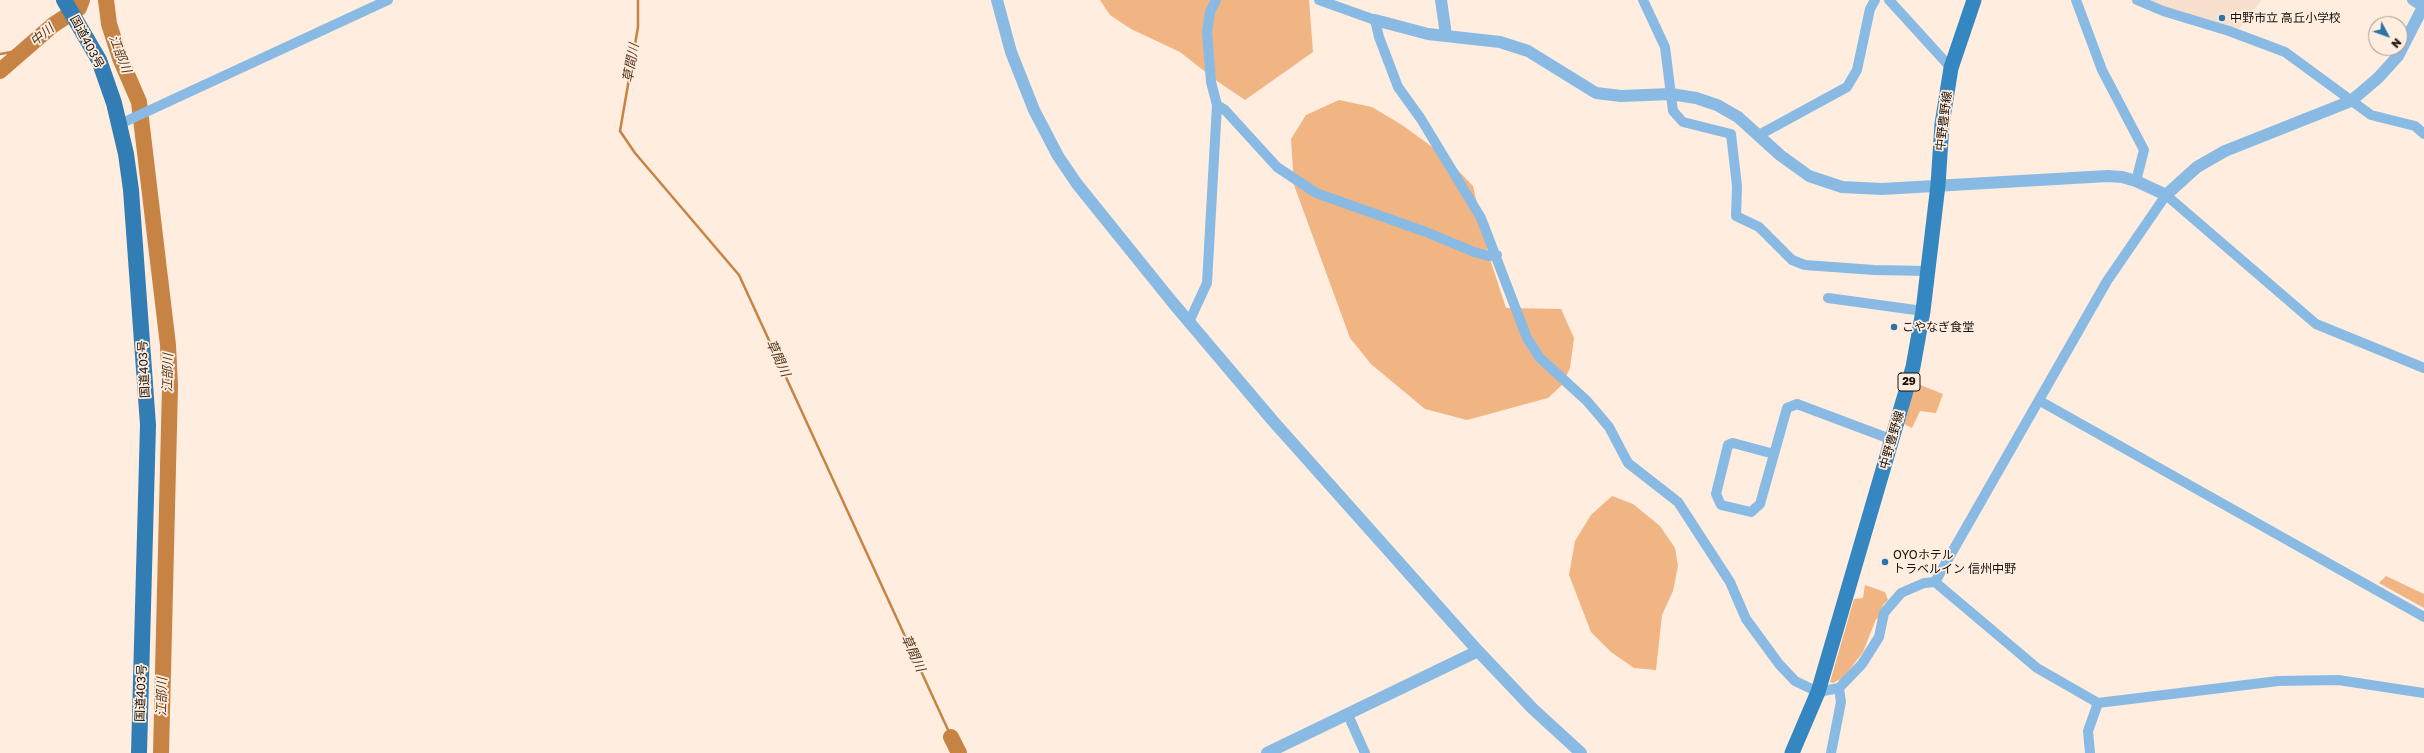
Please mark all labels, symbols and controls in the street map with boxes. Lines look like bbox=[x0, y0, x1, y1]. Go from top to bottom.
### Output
place label: 中野市立 高丘小学校 bbox=[2230, 11, 2341, 25]
street label: 国道403号 bbox=[67, 13, 107, 71]
marker: 中野市立 高丘小学校 bbox=[2217, 13, 2227, 23]
north arrow bbox=[2368, 16, 2408, 56]
water label: 中川 bbox=[27, 21, 57, 49]
water label: 江部川 bbox=[106, 33, 134, 75]
text: N bbox=[2389, 36, 2404, 51]
water label: 草間川 bbox=[620, 42, 642, 84]
street label: 中野豊野線 bbox=[1933, 90, 1955, 152]
place label: こやなぎ食堂 bbox=[1902, 320, 1974, 334]
marker: こやなぎ食堂 bbox=[1889, 322, 1899, 332]
water label: 草間川 bbox=[763, 337, 793, 379]
street label: 国道403号 bbox=[135, 340, 153, 398]
water label: 江部川 bbox=[160, 353, 176, 393]
road number: 29 bbox=[1898, 373, 1920, 391]
street label: 中野豊野線 bbox=[1877, 409, 1907, 471]
place label: OYOホテル トラベルイン 信州中野 bbox=[1893, 548, 2016, 576]
marker: OYOホテル トラベルイン 信州中野 bbox=[1880, 557, 1890, 567]
water label: 草間川 bbox=[898, 632, 928, 674]
street label: 国道403号 bbox=[133, 664, 149, 722]
water label: 江部川 bbox=[154, 677, 170, 717]

